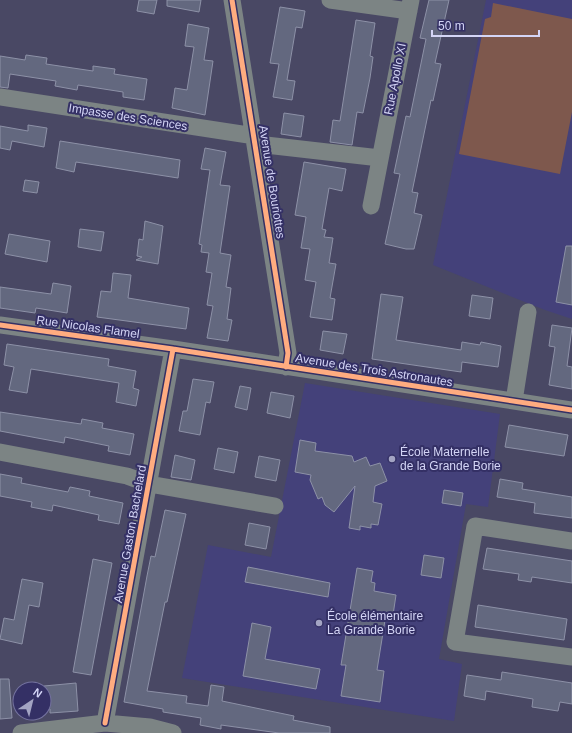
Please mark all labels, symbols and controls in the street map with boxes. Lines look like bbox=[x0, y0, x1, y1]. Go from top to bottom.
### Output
scale bar bbox=[432, 12, 539, 38]
text: 50 m bbox=[438, 19, 465, 33]
street label: Rue Apollo XI bbox=[381, 42, 409, 116]
street label: Impasse des Sciences bbox=[68, 101, 188, 133]
street label: Avenue de Bouriottes bbox=[256, 124, 288, 240]
street label: Rue Nicolas Flamel bbox=[36, 313, 140, 341]
street label: Avenue des Trois Astronautes bbox=[294, 351, 454, 389]
place label: École Maternelle de la Grande Borie bbox=[400, 444, 501, 473]
marker: École Maternelle de la Grande Borie bbox=[387, 454, 397, 464]
street label: Avenue Gaston Bachelard bbox=[111, 464, 149, 604]
place label: École élémentaire La Grande Borie bbox=[327, 608, 423, 637]
marker: École élémentaire La Grande Borie bbox=[314, 618, 324, 628]
north arrow bbox=[12, 681, 52, 721]
text: N bbox=[31, 686, 44, 700]

